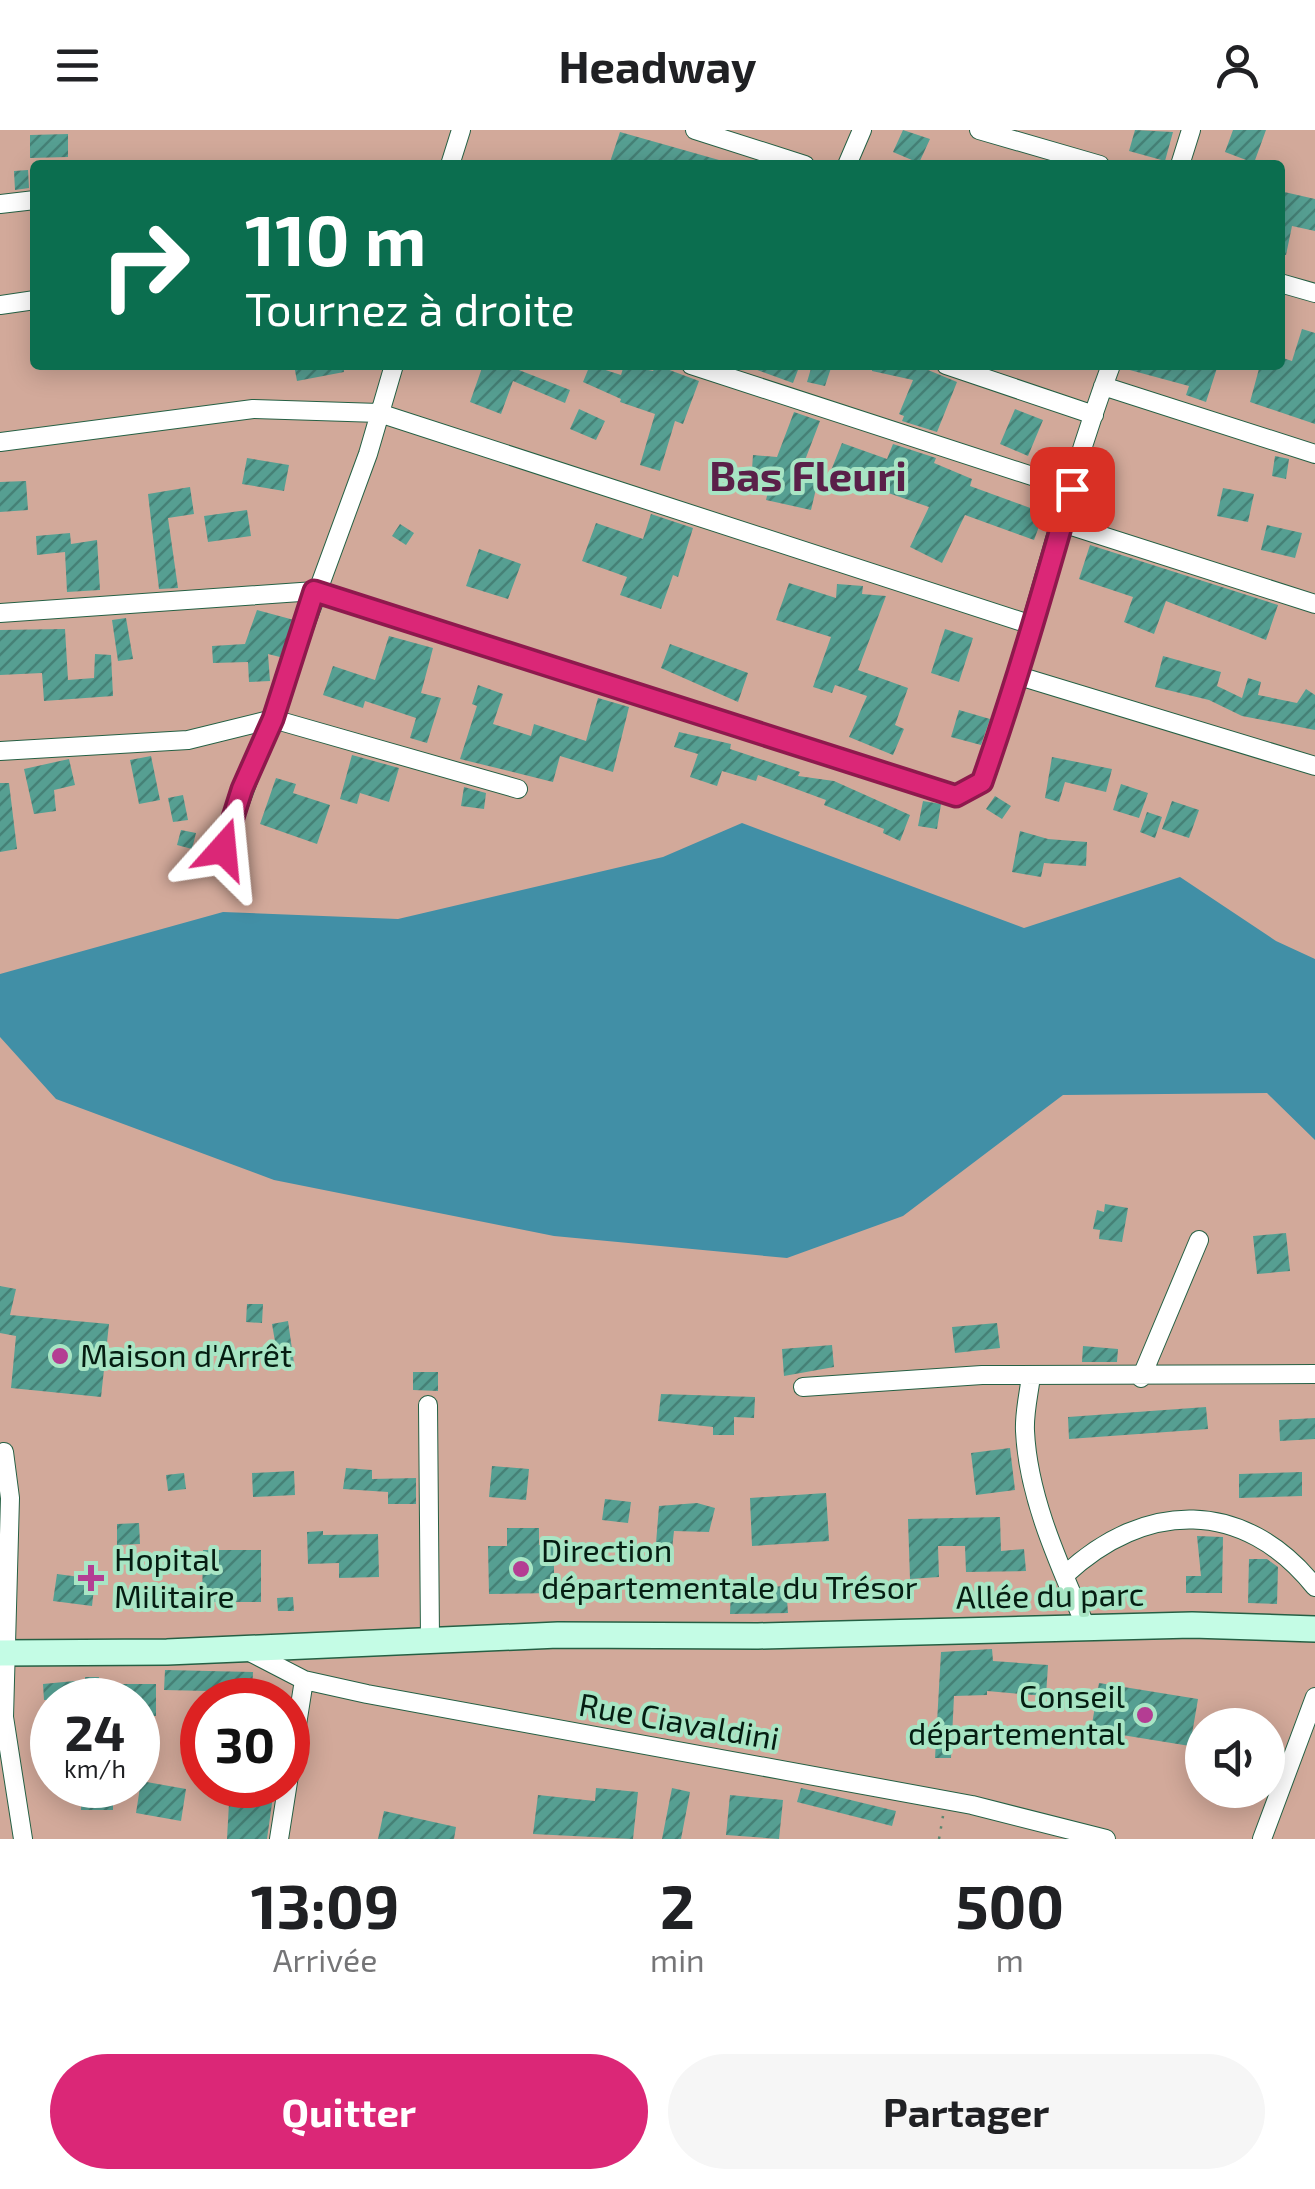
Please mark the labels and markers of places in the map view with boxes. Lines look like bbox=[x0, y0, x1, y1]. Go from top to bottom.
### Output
pin bbox=[1030, 447, 1115, 532]
place label: Maison d'Arrêt bbox=[80, 1335, 292, 1373]
marker: Maison d'Arrêt bbox=[49, 1345, 71, 1367]
place label: Direction départementale du Trésor bbox=[541, 1530, 918, 1605]
place label: Hopital Militaire bbox=[114, 1539, 235, 1614]
marker: Direction départementale du Trésor bbox=[510, 1558, 532, 1580]
marker: Hopital Militaire bbox=[78, 1565, 104, 1591]
place label: Conseil départemental bbox=[908, 1676, 1125, 1751]
marker: Conseil départemental bbox=[1134, 1704, 1156, 1726]

